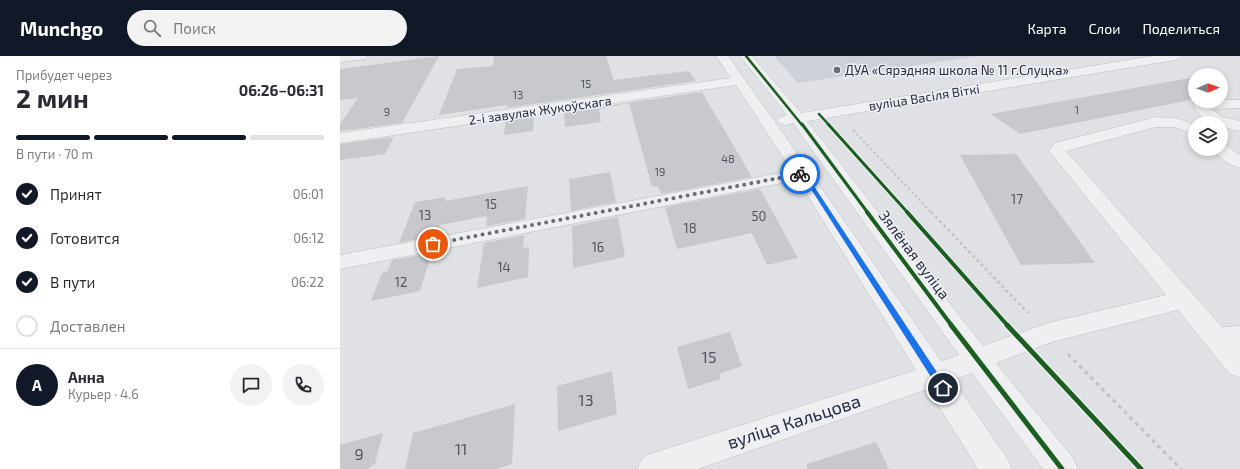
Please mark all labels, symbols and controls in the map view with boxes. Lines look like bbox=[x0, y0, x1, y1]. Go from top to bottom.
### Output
search box bbox=[127, 10, 407, 46]
text: Munchgo bbox=[20, 17, 103, 40]
icon: search bbox=[141, 17, 163, 39]
text: Поиск bbox=[173, 19, 216, 37]
text: Карта bbox=[1027, 20, 1066, 37]
text: Слои bbox=[1088, 20, 1120, 37]
text: Поделиться bbox=[1142, 20, 1220, 37]
place label: ДУА «Сярэдняя школа № 11 г.Слуцка» bbox=[845, 62, 1069, 78]
marker: ДУА «Сярэдняя школа № 11 г.Слуцка» bbox=[832, 65, 842, 75]
text: Прибудет через bbox=[16, 67, 112, 83]
north arrow bbox=[1188, 68, 1228, 108]
map controls bbox=[1188, 68, 1228, 156]
house number: 15 bbox=[581, 77, 591, 90]
street label: вуліца Васіля Віткі bbox=[867, 80, 981, 114]
text: 06:26–06:31 bbox=[239, 81, 324, 99]
text: 2 мин bbox=[16, 82, 89, 113]
house number: 13 bbox=[513, 88, 523, 101]
street label: 2-і завулак Жукоўскага bbox=[467, 92, 613, 128]
house number: 1 bbox=[1075, 103, 1079, 116]
house number: 9 bbox=[384, 105, 390, 118]
button: layers bbox=[1188, 116, 1228, 156]
text: В пути · 70 m bbox=[16, 146, 93, 162]
house number: 48 bbox=[721, 152, 735, 165]
courier bbox=[780, 154, 820, 194]
icon: bike bbox=[789, 163, 811, 185]
house number: 19 bbox=[655, 165, 665, 178]
icon: check bbox=[16, 183, 38, 205]
text: Принят bbox=[50, 185, 102, 203]
text: 06:01 bbox=[293, 186, 324, 202]
house number: 17 bbox=[1011, 191, 1023, 207]
house number: 15 bbox=[485, 196, 497, 212]
street label: Зялёная вуліца bbox=[875, 206, 954, 303]
house number: 13 bbox=[419, 207, 431, 223]
house number: 50 bbox=[752, 208, 766, 224]
house number: 18 bbox=[683, 220, 697, 236]
icon: check bbox=[16, 227, 38, 249]
pin bbox=[416, 227, 450, 261]
text: Готовится bbox=[50, 229, 120, 247]
text: 06:12 bbox=[293, 230, 324, 246]
icon: bag bbox=[422, 233, 444, 255]
house number: 16 bbox=[592, 239, 604, 255]
house number: 14 bbox=[497, 259, 511, 275]
icon: check bbox=[16, 271, 38, 293]
text: В пути bbox=[50, 273, 95, 291]
text: 06:22 bbox=[291, 274, 324, 290]
house number: 12 bbox=[395, 274, 407, 290]
text: Доставлен bbox=[50, 317, 126, 335]
house number: 15 bbox=[702, 347, 716, 366]
button: chat bbox=[230, 364, 272, 406]
button: phone bbox=[282, 364, 324, 406]
text: Анна bbox=[68, 368, 105, 386]
pin bbox=[926, 371, 960, 405]
text: А bbox=[32, 376, 42, 394]
icon: home bbox=[932, 377, 954, 399]
text: Курьер · 4.6 bbox=[68, 386, 139, 402]
street label: вуліца Кальцова bbox=[724, 389, 863, 453]
house number: 13 bbox=[578, 390, 594, 409]
house number: 11 bbox=[455, 439, 467, 458]
house number: 9 bbox=[354, 444, 364, 463]

